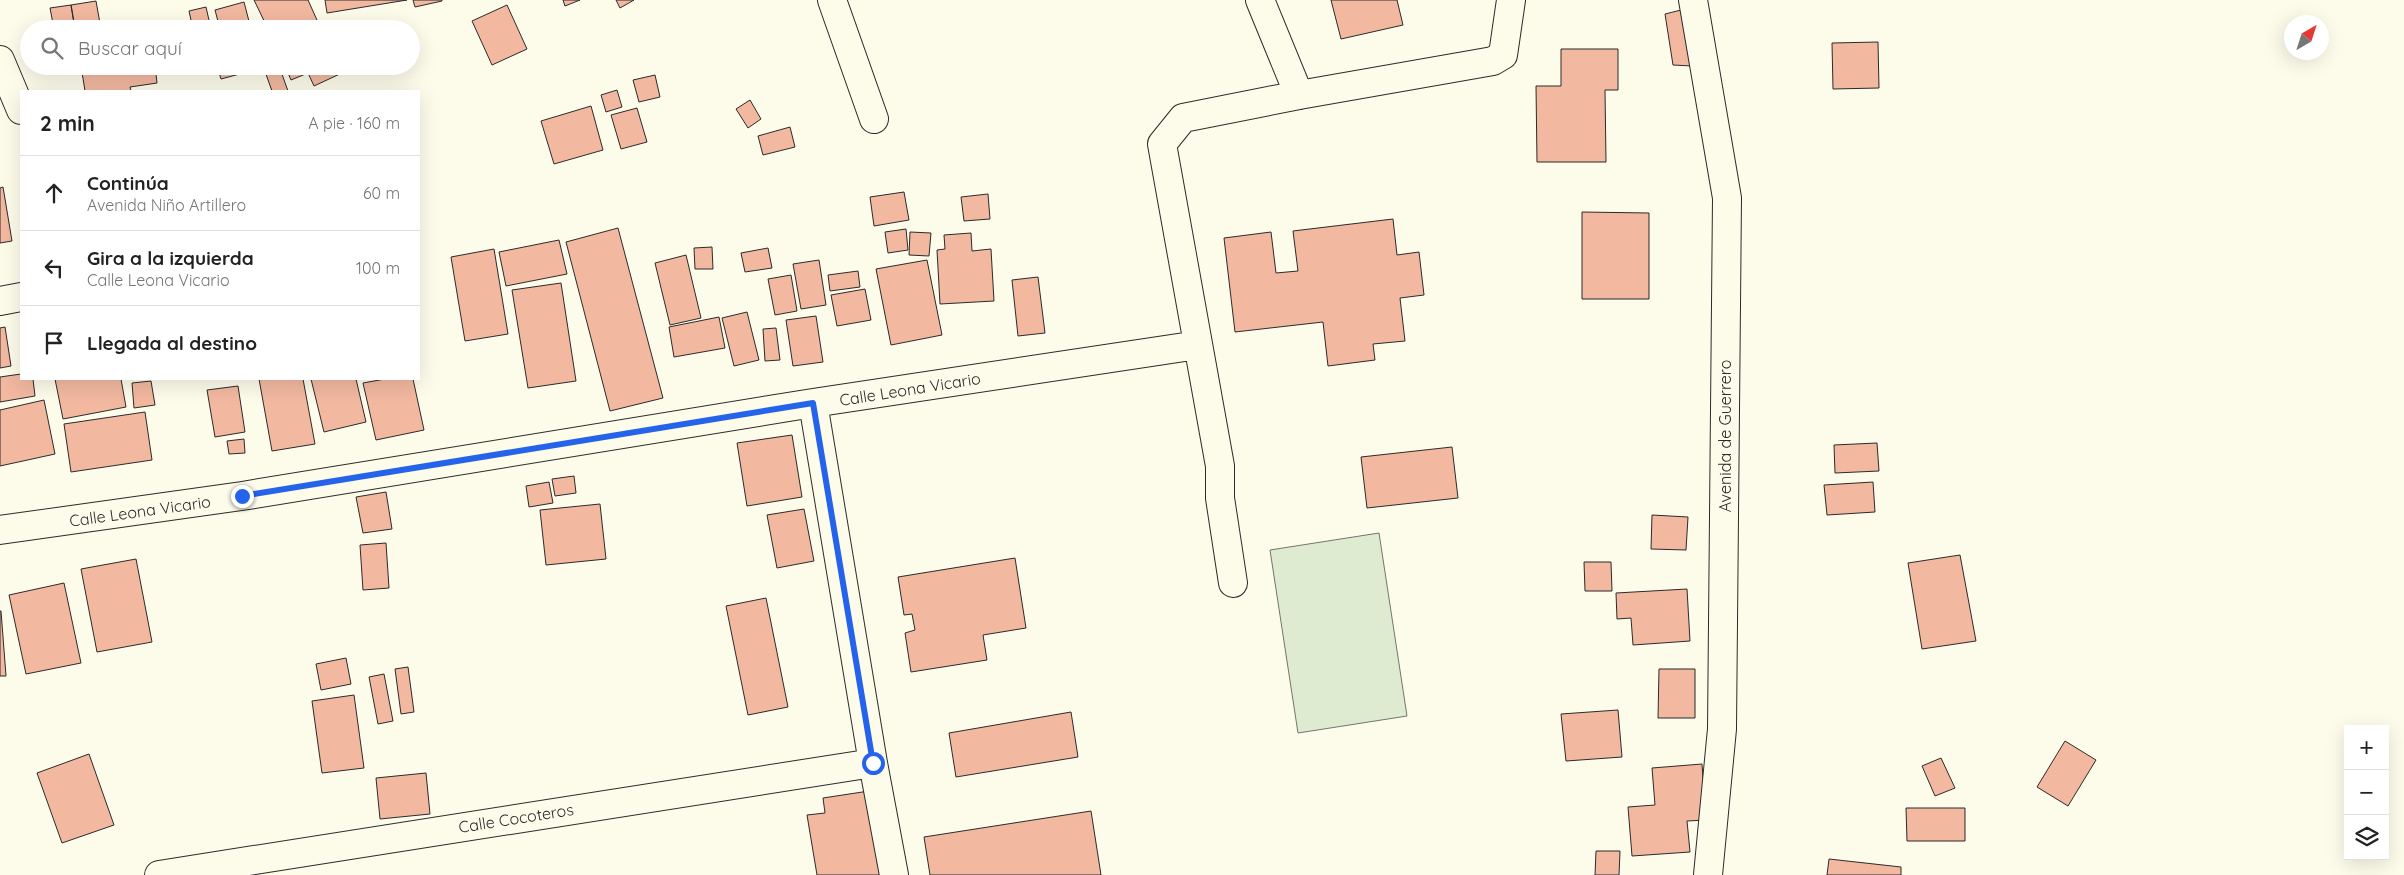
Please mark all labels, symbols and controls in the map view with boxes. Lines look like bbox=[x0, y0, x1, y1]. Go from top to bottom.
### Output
north arrow bbox=[2284, 15, 2329, 60]
search box bbox=[20, 20, 420, 75]
icon: search bbox=[38, 34, 66, 62]
text: Buscar aquí bbox=[78, 36, 182, 60]
text: 2 min bbox=[40, 110, 95, 136]
text: A pie · 160 m bbox=[308, 113, 400, 133]
text: Continúa bbox=[87, 171, 169, 195]
icon: ahead bbox=[40, 179, 68, 207]
text: 60 m bbox=[363, 183, 400, 203]
text: Avenida Niño Artillero bbox=[87, 195, 246, 215]
text: Gira a la izquierda bbox=[87, 246, 254, 270]
icon: left bbox=[40, 254, 68, 282]
text: 100 m bbox=[356, 258, 400, 278]
text: Calle Leona Vicario bbox=[87, 270, 230, 290]
icon: arrive bbox=[40, 329, 68, 357]
text: Llegada al destino bbox=[87, 331, 257, 355]
street label: Avenida de Guerrero bbox=[1715, 360, 1735, 512]
street label: Calle Leona Vicario bbox=[838, 368, 982, 410]
route end bbox=[231, 485, 254, 508]
street label: Calle Leona Vicario bbox=[68, 491, 212, 531]
map controls bbox=[2344, 725, 2389, 860]
button: + bbox=[2344, 725, 2389, 770]
route start bbox=[862, 752, 885, 775]
button: − bbox=[2344, 770, 2389, 815]
street label: Calle Cocoteros bbox=[457, 799, 575, 837]
button: layers bbox=[2344, 815, 2389, 860]

